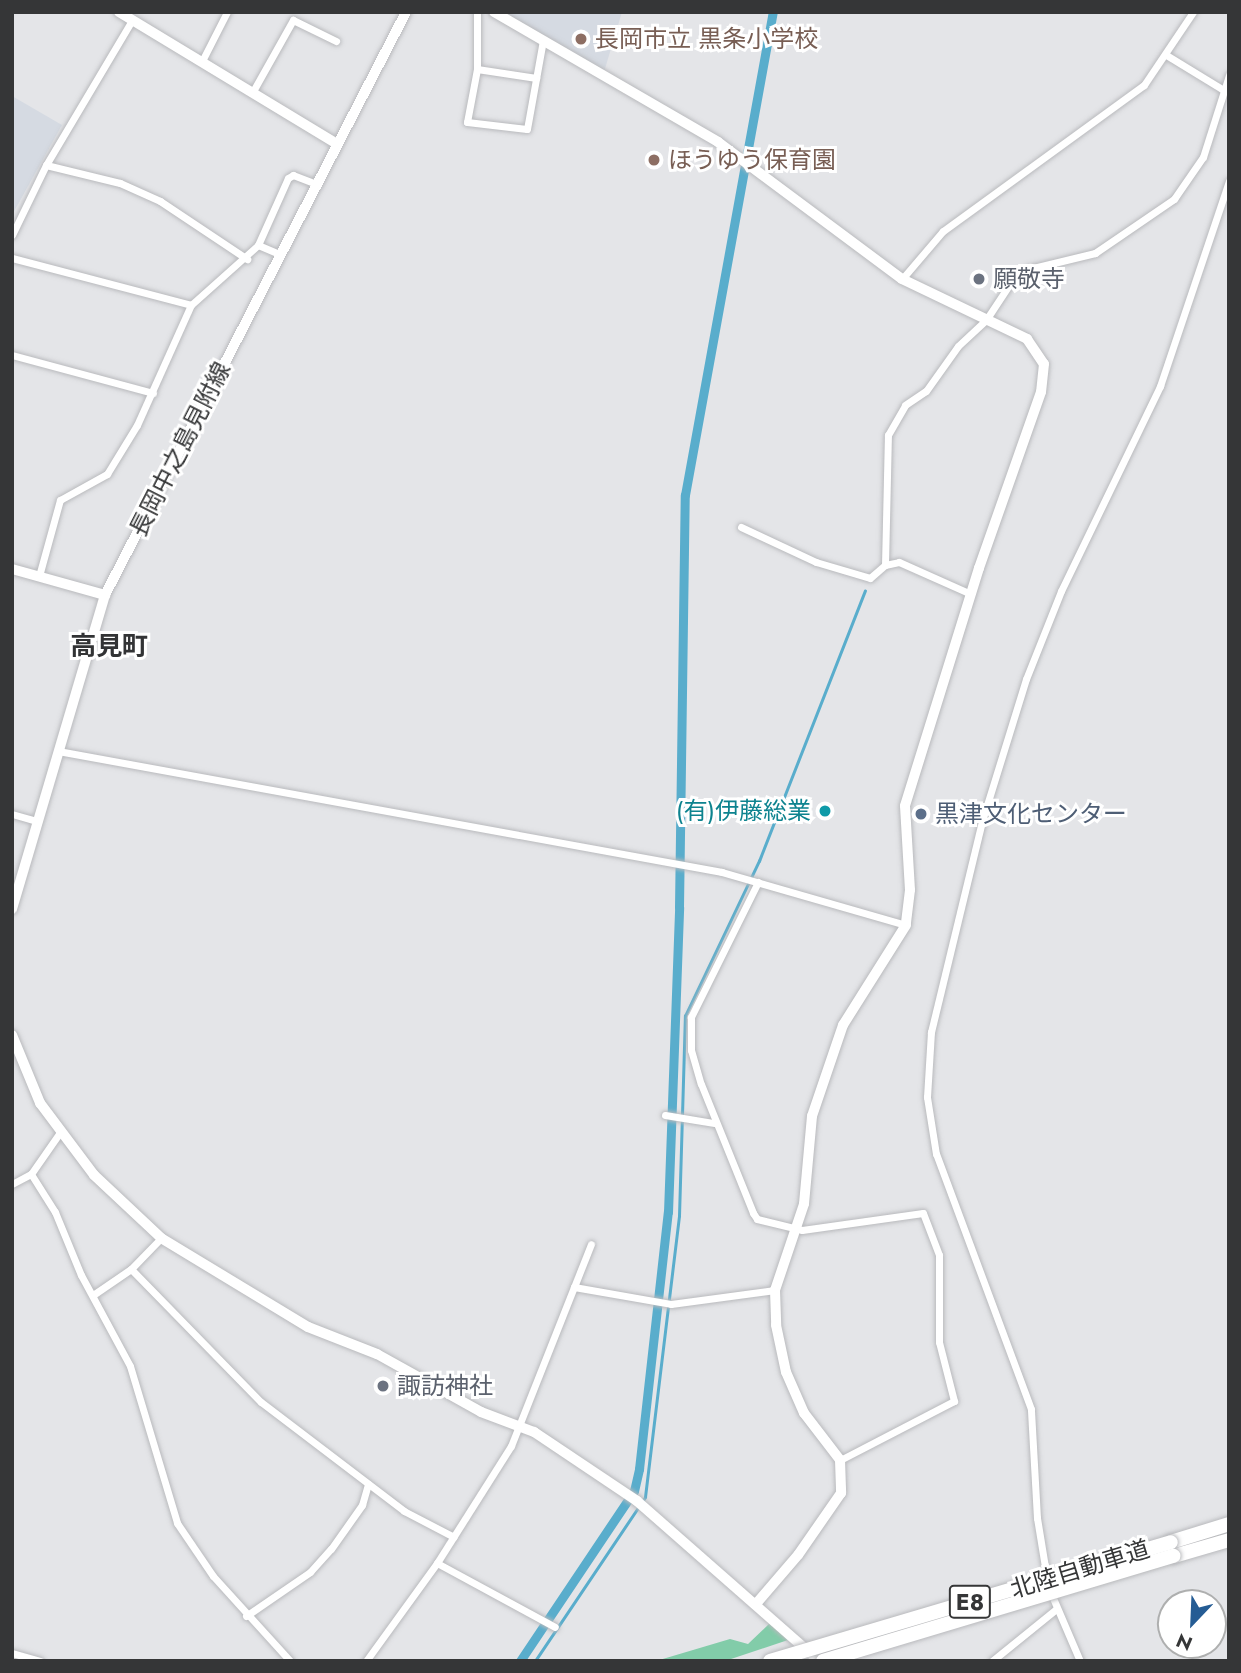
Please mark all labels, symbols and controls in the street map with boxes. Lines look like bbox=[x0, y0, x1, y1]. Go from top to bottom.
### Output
place label: 長岡市立 黒条小学校 bbox=[595, 25, 818, 53]
marker: 長岡市立 黒条小学校 bbox=[573, 31, 589, 47]
place label: ほうゆう保育園 bbox=[668, 146, 836, 174]
marker: ほうゆう保育園 bbox=[646, 152, 662, 168]
place label: 願敬寺 bbox=[993, 265, 1065, 293]
marker: 願敬寺 bbox=[971, 271, 987, 287]
street label: 長岡中之島見附線 bbox=[124, 357, 236, 541]
district label: 高見町 bbox=[70, 631, 148, 663]
place label: (有)伊藤総業 bbox=[676, 797, 811, 825]
place label: 黒津文化センター bbox=[935, 800, 1127, 828]
marker: (有)伊藤総業 bbox=[817, 803, 833, 819]
marker: 黒津文化センター bbox=[913, 806, 929, 822]
place label: 諏訪神社 bbox=[397, 1372, 493, 1400]
marker: 諏訪神社 bbox=[375, 1378, 391, 1394]
street label: 北陸自動車道 bbox=[1007, 1534, 1153, 1604]
road number: E8 bbox=[947, 1582, 993, 1622]
north arrow bbox=[1157, 1589, 1227, 1659]
text: N bbox=[1172, 1627, 1197, 1657]

